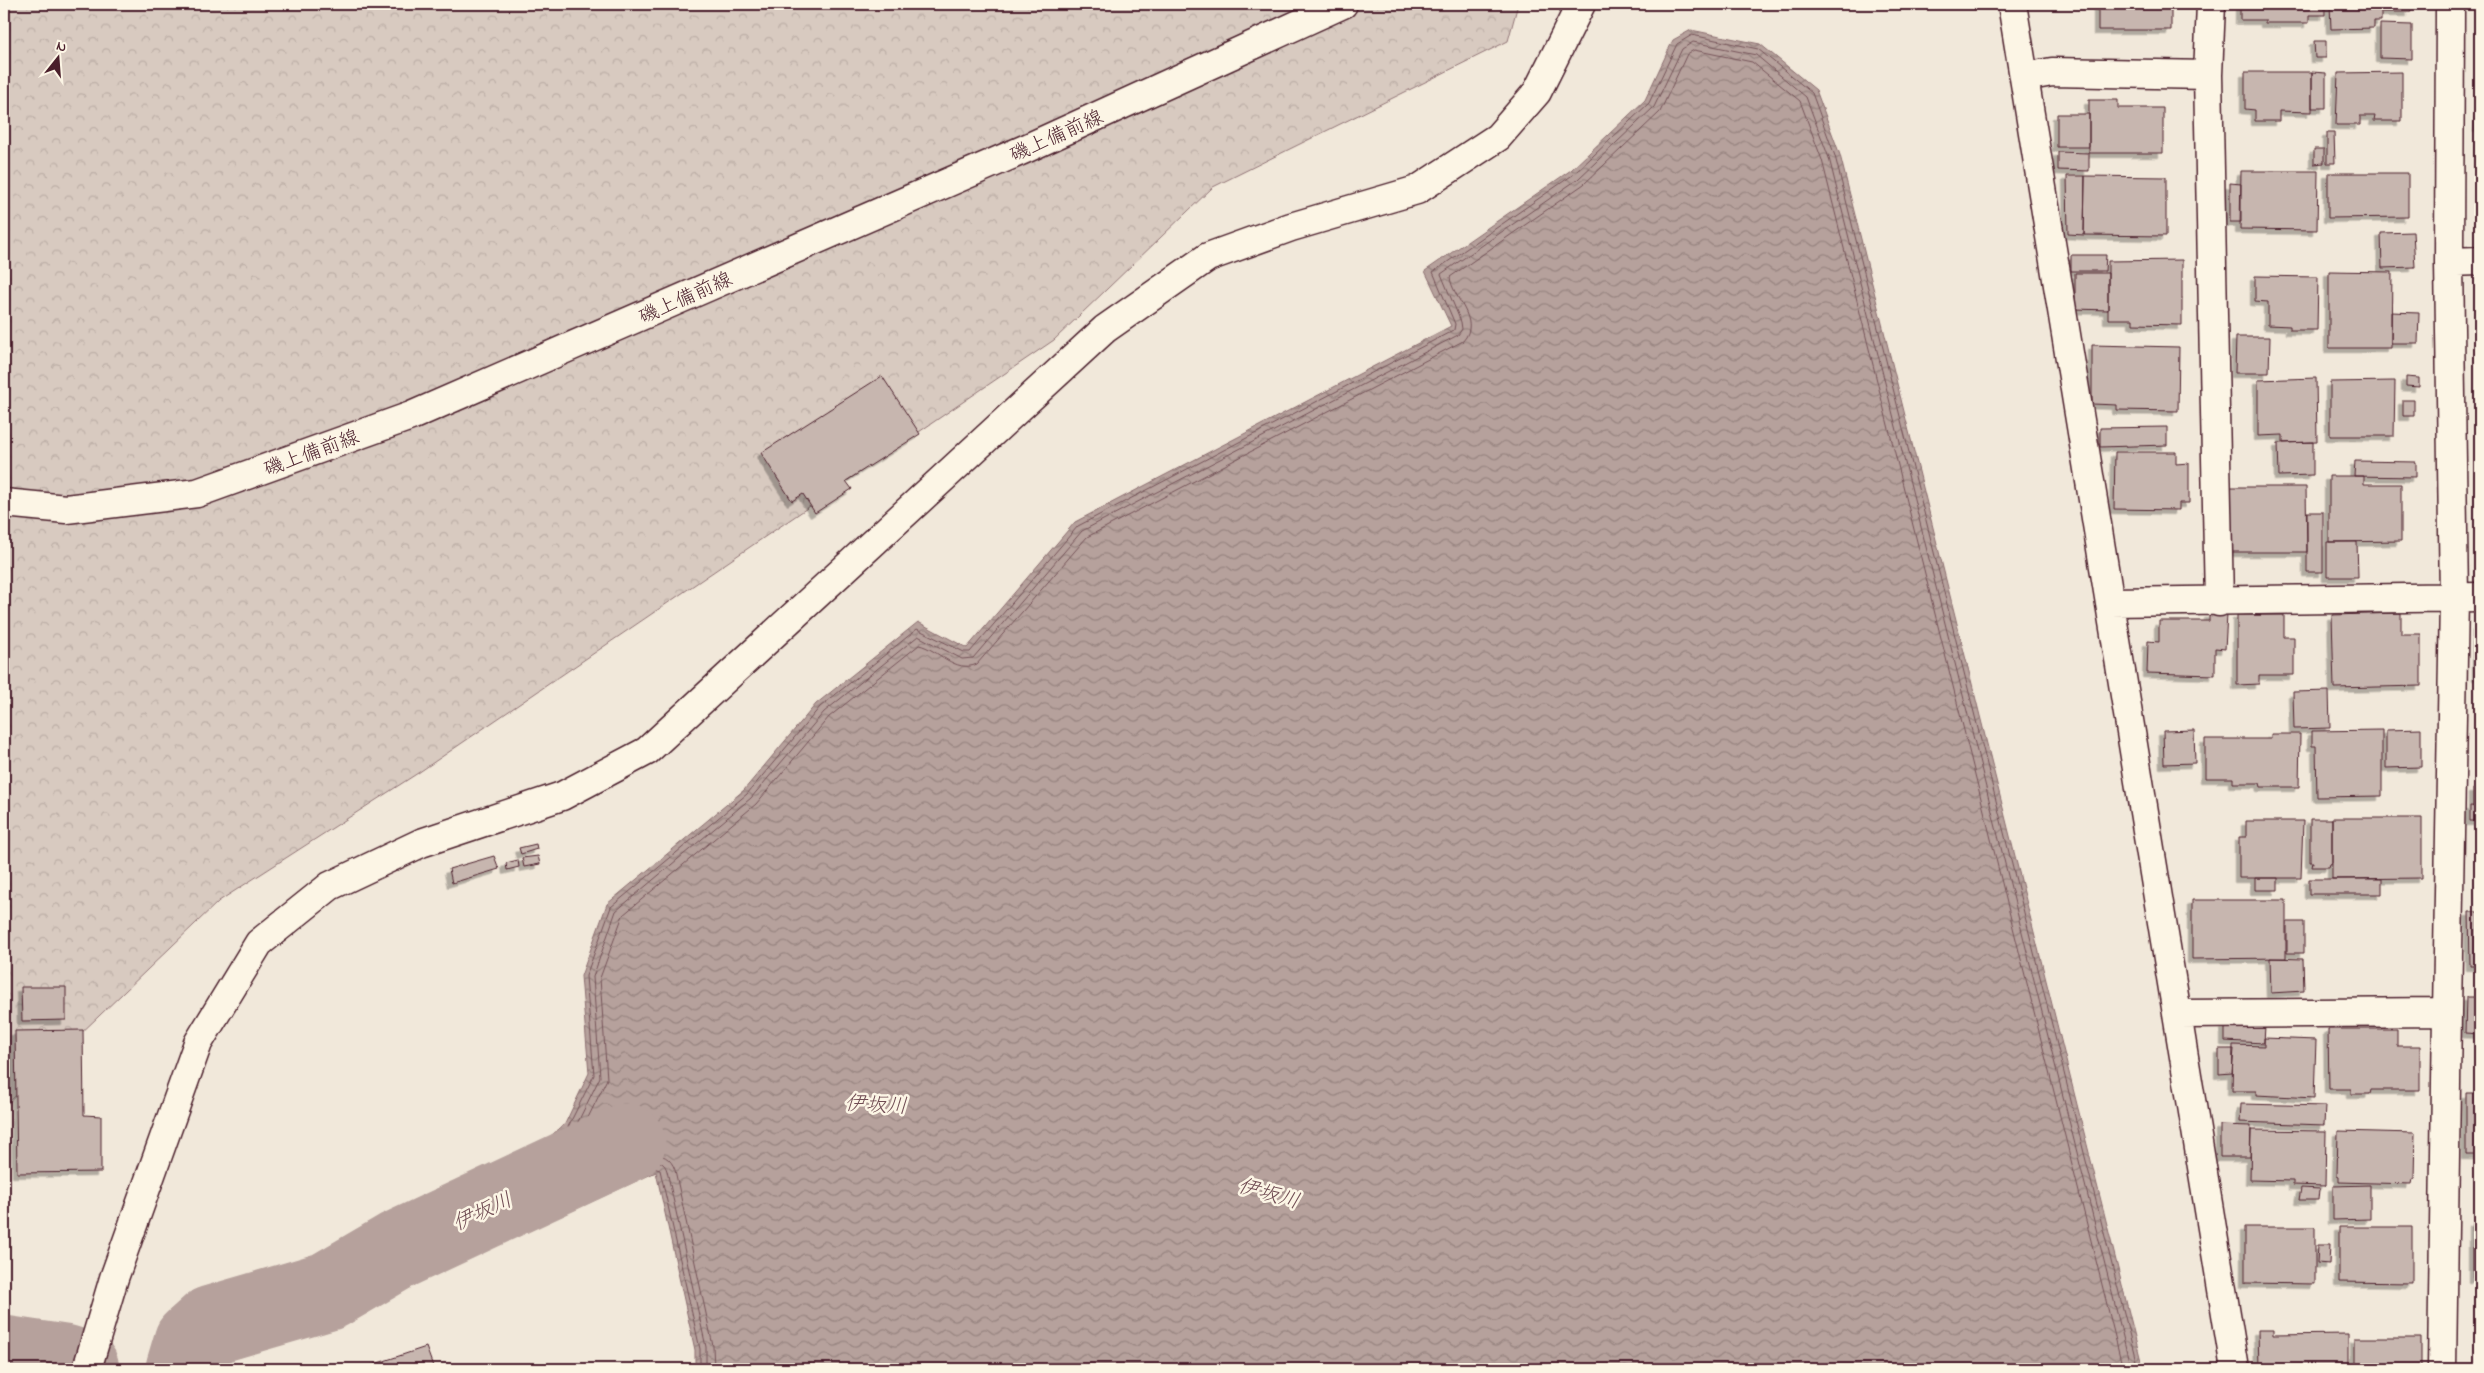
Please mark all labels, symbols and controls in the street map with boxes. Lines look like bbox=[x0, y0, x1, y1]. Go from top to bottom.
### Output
north arrow bbox=[32, 32, 82, 82]
text: N bbox=[54, 36, 69, 58]
street label: 磯上備前線 bbox=[1005, 104, 1109, 171]
street label: 磯上備前線 bbox=[634, 266, 738, 333]
street label: 磯上備前線 bbox=[260, 424, 364, 485]
water label: 伊坂川 bbox=[844, 1089, 908, 1123]
water label: 伊坂川 bbox=[1234, 1172, 1303, 1218]
water label: 伊坂川 bbox=[448, 1186, 518, 1240]

